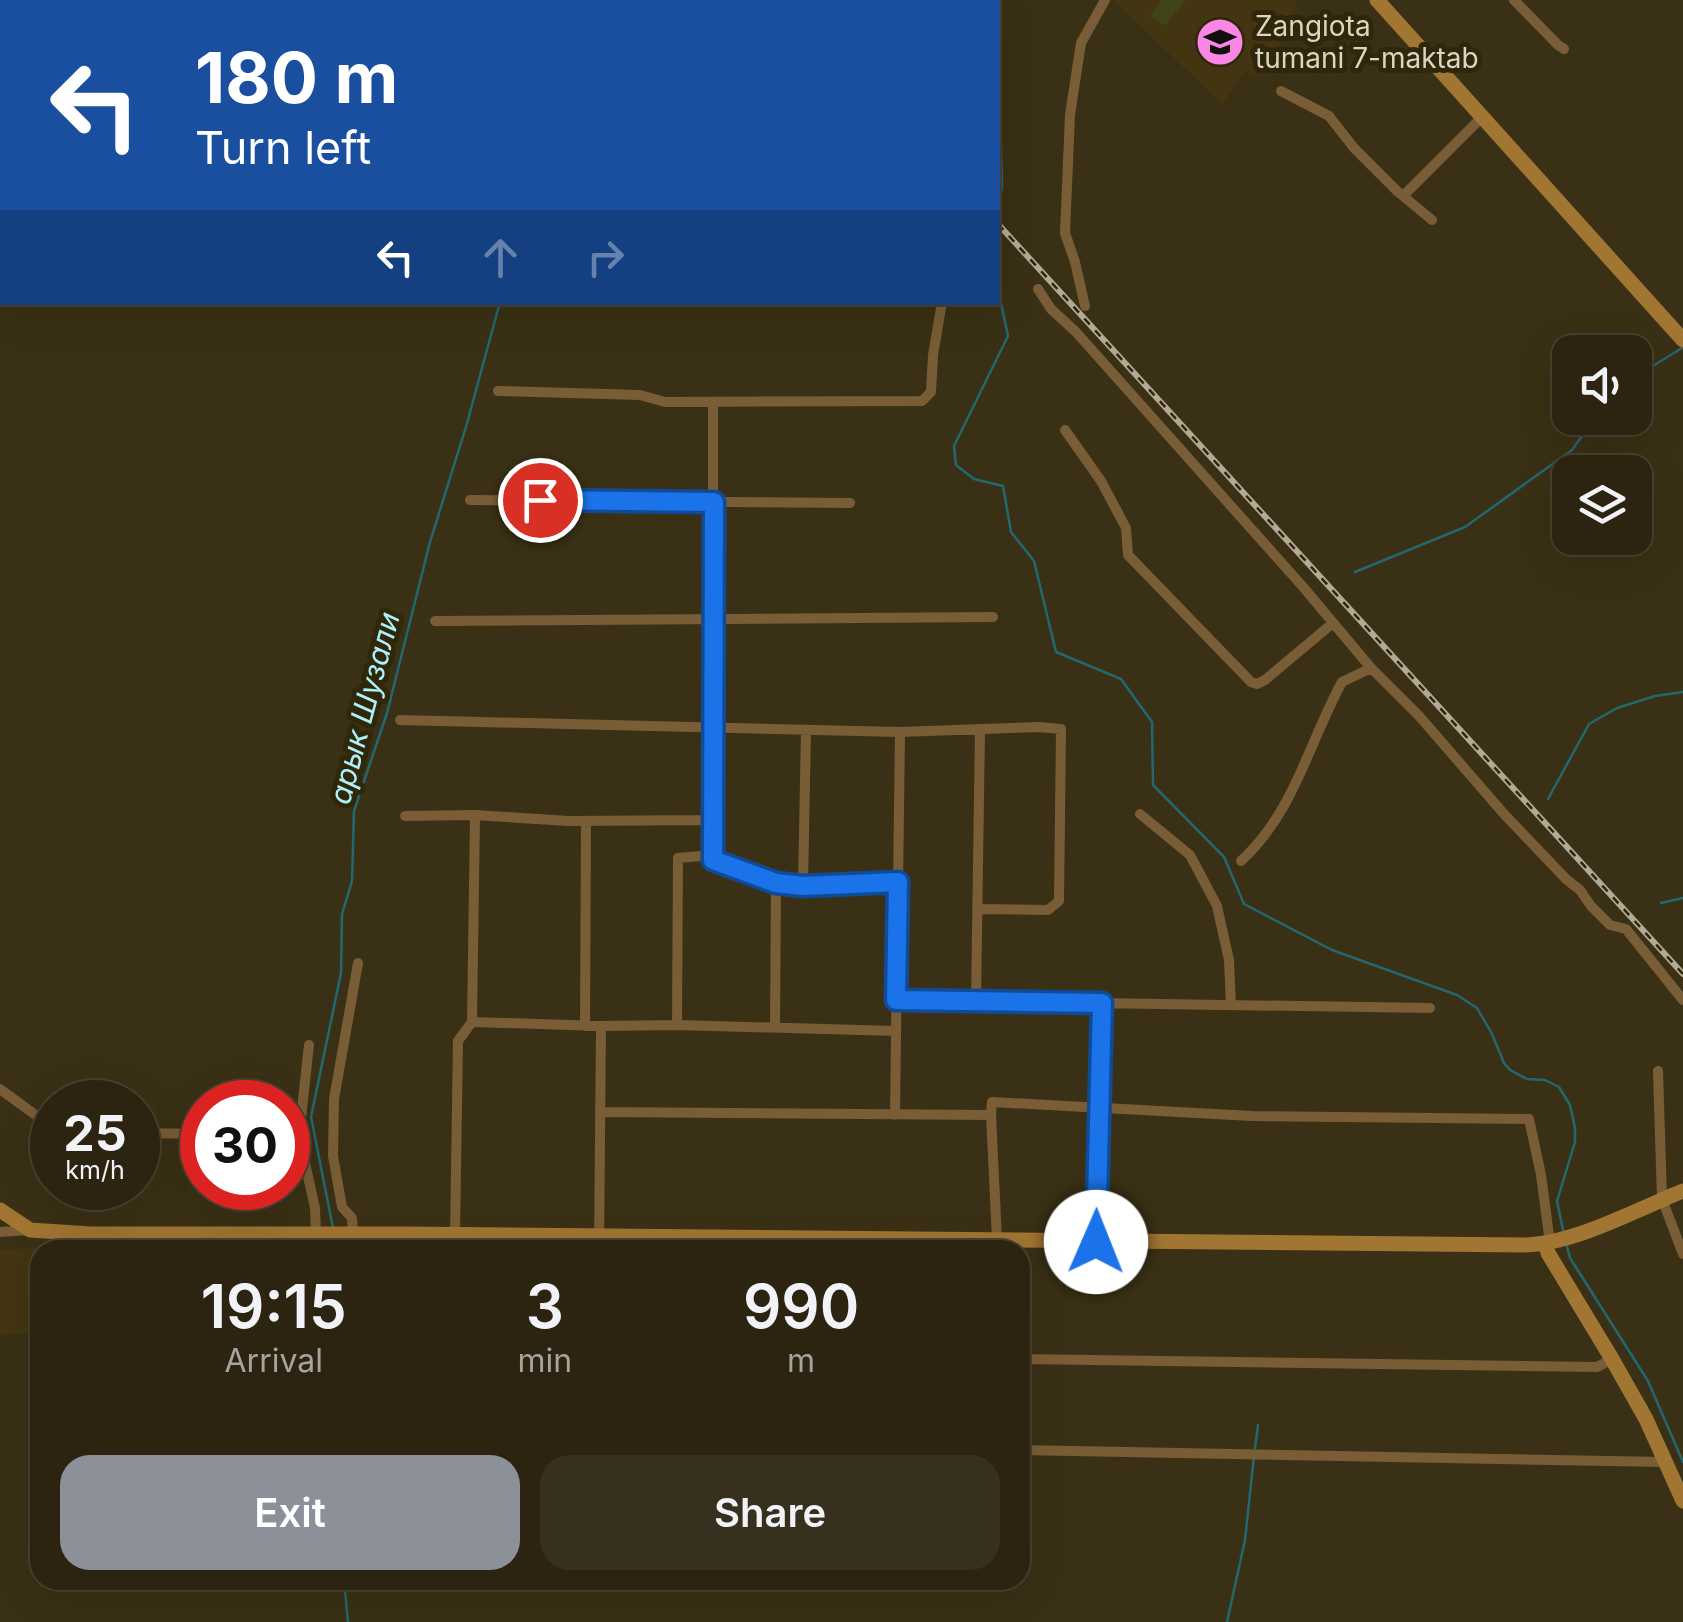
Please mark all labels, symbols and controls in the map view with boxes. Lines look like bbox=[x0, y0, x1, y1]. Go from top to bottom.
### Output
place label: Zangiota tumani 7-maktab bbox=[1255, 9, 1479, 75]
school or university icon: Zangiota tumani 7-maktab bbox=[1194, 16, 1246, 68]
text: 180 m bbox=[195, 35, 398, 120]
icon: left bbox=[30, 40, 160, 170]
text: Turn left bbox=[195, 120, 371, 175]
icon: left bbox=[368, 230, 423, 285]
icon: ahead bbox=[473, 230, 528, 285]
icon: right bbox=[578, 230, 633, 285]
map controls bbox=[1552, 335, 1652, 555]
button: sound bbox=[1552, 335, 1652, 435]
button: layers bbox=[1552, 455, 1652, 555]
pin bbox=[498, 458, 583, 543]
icon: arrive bbox=[513, 473, 568, 528]
water label: арык Шузали bbox=[321, 608, 407, 808]
speed limit sign: 30 bbox=[180, 1080, 310, 1210]
text: 25 bbox=[63, 1103, 127, 1163]
text: km/h bbox=[65, 1155, 125, 1185]
position arrow bbox=[1044, 1190, 1148, 1294]
text: 19:15 bbox=[201, 1270, 347, 1342]
text: 3 bbox=[526, 1270, 564, 1342]
text: 990 bbox=[743, 1270, 859, 1342]
text: Arrival bbox=[225, 1341, 323, 1380]
text: min bbox=[517, 1341, 572, 1380]
text: m bbox=[787, 1341, 815, 1380]
button: Exit bbox=[60, 1455, 520, 1570]
button: Share bbox=[540, 1455, 1000, 1570]

